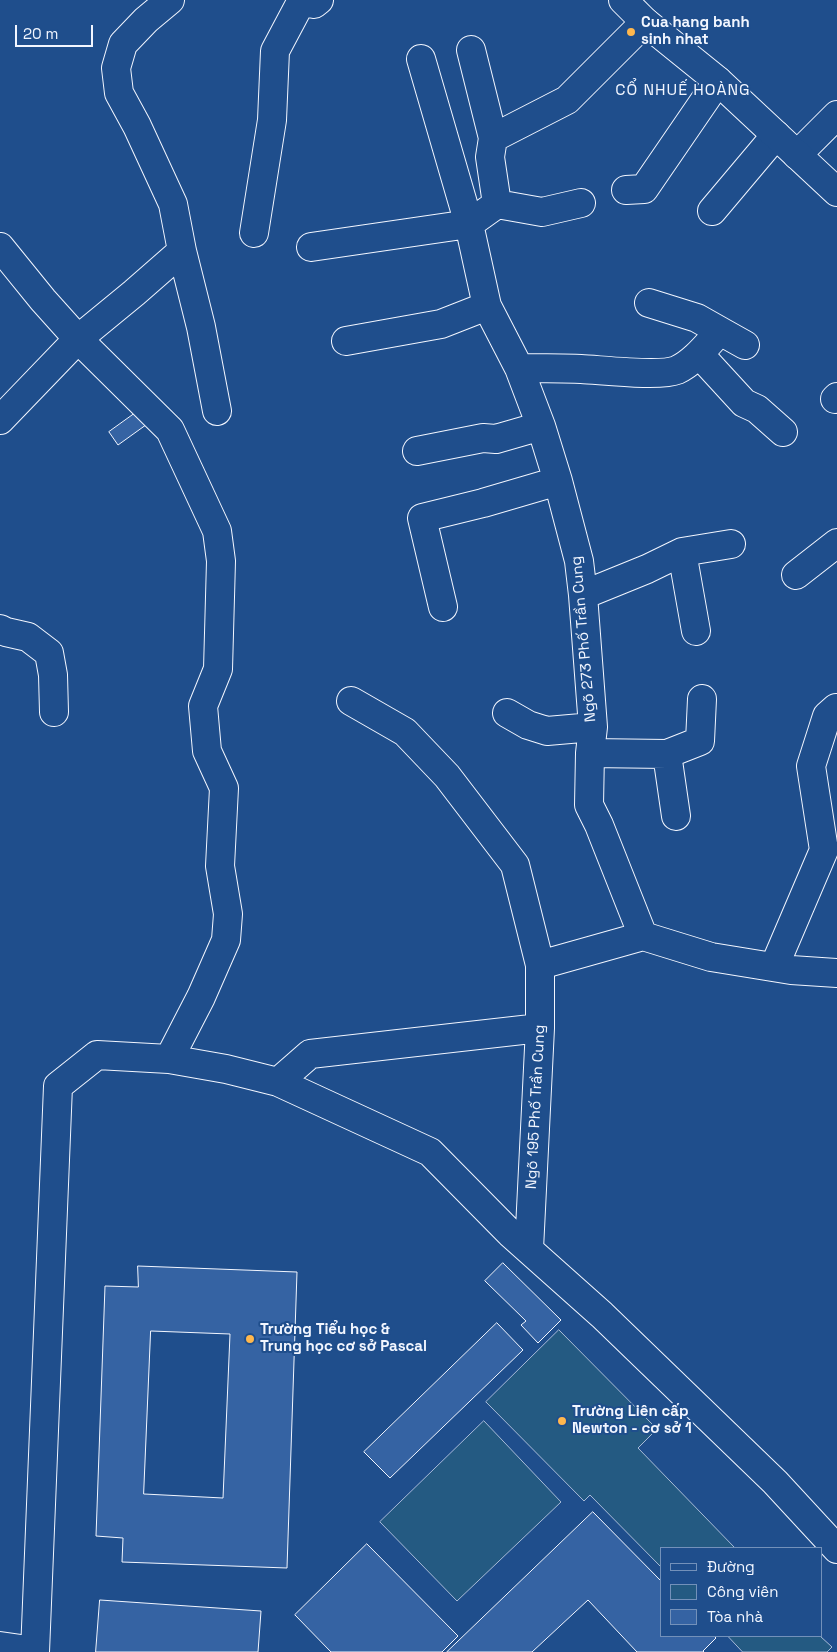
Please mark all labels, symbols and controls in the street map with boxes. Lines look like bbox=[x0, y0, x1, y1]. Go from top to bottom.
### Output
place label: Cua hang banh sinh nhat bbox=[641, 14, 750, 49]
scale bar bbox=[18, 15, 95, 47]
text: 20 m bbox=[23, 24, 58, 43]
marker: Cua hang banh sinh nhat bbox=[625, 26, 637, 38]
district label: CỔ NHUẾ HOÀNG bbox=[614, 81, 752, 101]
street label: Ngõ 273 Phố Trần Cung bbox=[568, 555, 600, 723]
street label: Ngõ 195 Phố Trần Cung bbox=[523, 1024, 549, 1190]
place label: Trường Tiểu học & Trung học cơ sở Pascal bbox=[260, 1321, 427, 1356]
marker: Trường Tiểu học & Trung học cơ sở Pascal bbox=[244, 1333, 256, 1345]
place label: Trường Liên cấp Newton - cơ sở 1 bbox=[572, 1403, 692, 1438]
marker: Trường Liên cấp Newton - cơ sở 1 bbox=[556, 1415, 568, 1427]
legend bbox=[660, 1547, 822, 1637]
text: Đường bbox=[707, 1557, 755, 1576]
text: Công viên bbox=[707, 1582, 778, 1601]
text: Tòa nhà bbox=[707, 1607, 763, 1626]

